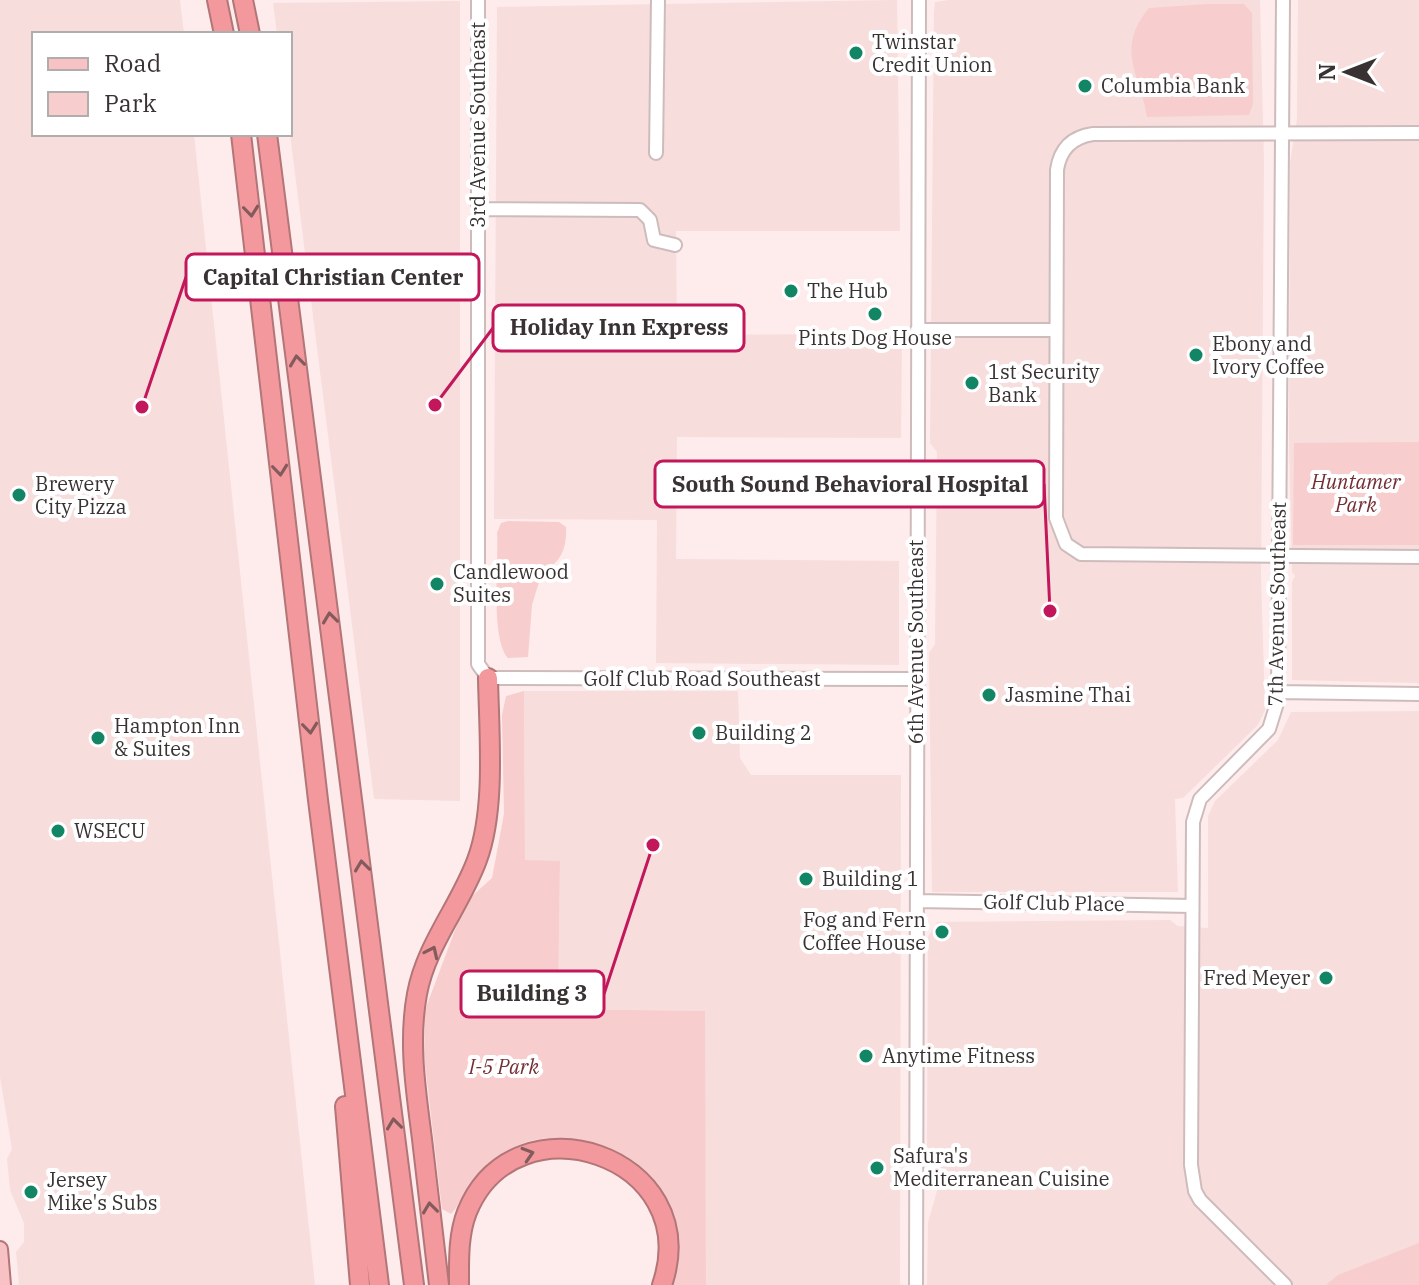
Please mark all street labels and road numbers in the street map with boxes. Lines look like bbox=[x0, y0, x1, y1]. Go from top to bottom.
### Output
street label: 3rd Avenue Southeast bbox=[464, 22, 491, 228]
street label: 7th Avenue Southeast bbox=[1261, 501, 1292, 707]
street label: 6th Avenue Southeast bbox=[902, 540, 929, 744]
street label: Golf Club Road Southeast bbox=[584, 665, 820, 692]
street label: Golf Club Place bbox=[983, 888, 1125, 917]

